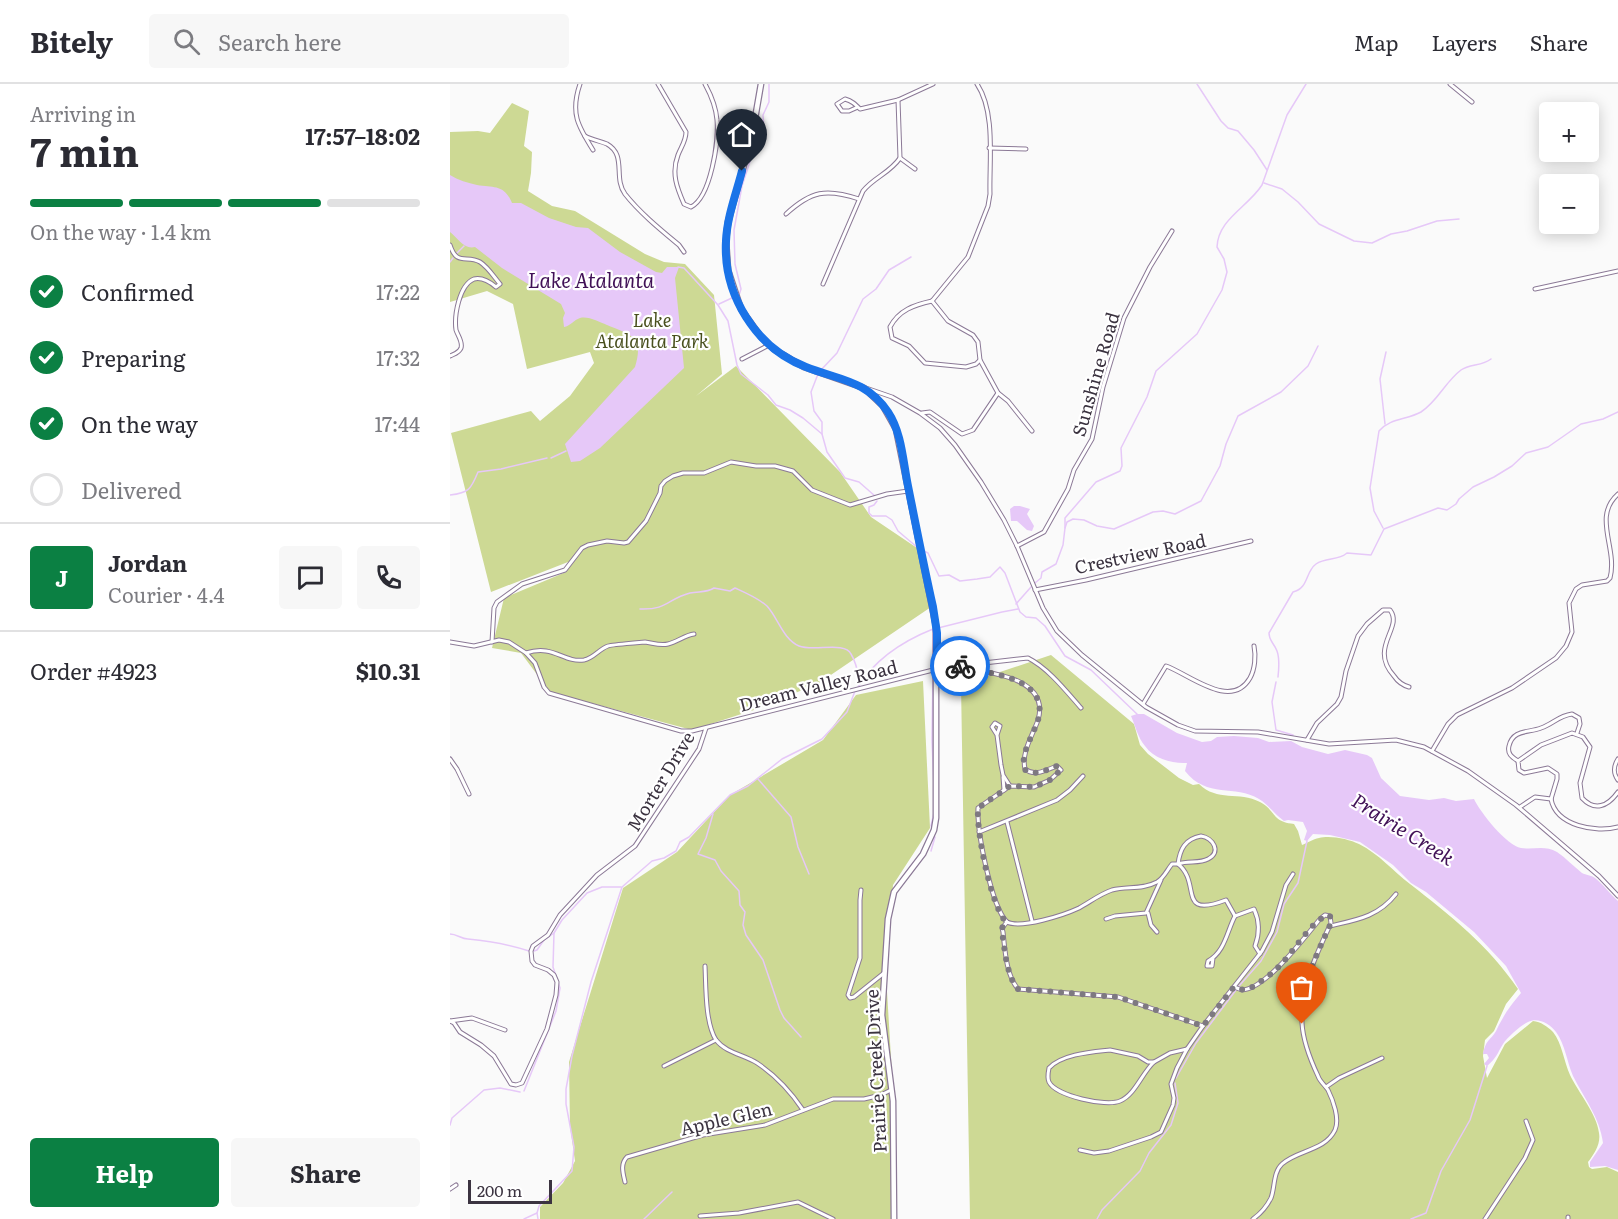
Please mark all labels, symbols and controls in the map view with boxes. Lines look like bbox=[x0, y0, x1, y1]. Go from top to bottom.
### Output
search box bbox=[149, 14, 569, 68]
text: Bitely bbox=[30, 20, 113, 62]
icon: search bbox=[170, 25, 203, 58]
text: Search here bbox=[218, 25, 341, 58]
text: Map bbox=[1354, 26, 1399, 57]
text: Layers bbox=[1432, 26, 1497, 57]
text: Share bbox=[1530, 26, 1588, 57]
text: Arriving in bbox=[30, 98, 136, 128]
map controls bbox=[1539, 102, 1599, 234]
button: + bbox=[1539, 102, 1599, 162]
pin bbox=[716, 109, 767, 171]
icon: home bbox=[725, 118, 758, 151]
text: 17:57–18:02 bbox=[305, 119, 420, 152]
text: 7 min bbox=[30, 121, 139, 179]
button: − bbox=[1539, 174, 1599, 234]
text: On the way · 1.4 km bbox=[30, 216, 211, 246]
water label: Lake Atalanta bbox=[528, 264, 655, 294]
icon: check bbox=[30, 275, 63, 308]
text: Confirmed bbox=[81, 275, 194, 308]
text: 17:22 bbox=[376, 276, 420, 306]
park label: Lake Atalanta Park bbox=[595, 306, 709, 354]
street label: Sunshine Road bbox=[1064, 309, 1126, 439]
icon: check bbox=[30, 341, 63, 374]
text: Preparing bbox=[81, 341, 185, 374]
text: 17:32 bbox=[376, 342, 420, 372]
icon: check bbox=[30, 407, 63, 440]
text: On the way bbox=[81, 407, 198, 440]
text: 17:44 bbox=[374, 408, 420, 438]
text: Delivered bbox=[81, 473, 182, 506]
street label: Crestview Road bbox=[1072, 526, 1208, 580]
text: Jordan bbox=[108, 546, 187, 579]
button: chat bbox=[279, 546, 342, 609]
button: phone bbox=[357, 546, 420, 609]
text: J bbox=[55, 561, 68, 594]
text: Courier · 4.4 bbox=[108, 579, 225, 609]
courier bbox=[930, 636, 990, 696]
icon: bike bbox=[944, 650, 977, 683]
street label: Dream Valley Road bbox=[736, 652, 900, 718]
text: Order #4923 bbox=[30, 654, 157, 687]
text: $10.31 bbox=[356, 654, 420, 687]
street label: Morter Drive bbox=[620, 726, 700, 836]
water label: Prairie Creek bbox=[1347, 785, 1461, 872]
pin bbox=[1276, 962, 1327, 1024]
icon: bag bbox=[1285, 971, 1318, 1004]
street label: Prairie Creek Drive bbox=[857, 989, 893, 1153]
street label: Apple Glen bbox=[677, 1094, 775, 1142]
button: Help bbox=[30, 1138, 219, 1207]
button: Share bbox=[231, 1138, 420, 1207]
scale bar bbox=[468, 1177, 552, 1204]
text: 200 m bbox=[477, 1178, 522, 1202]

